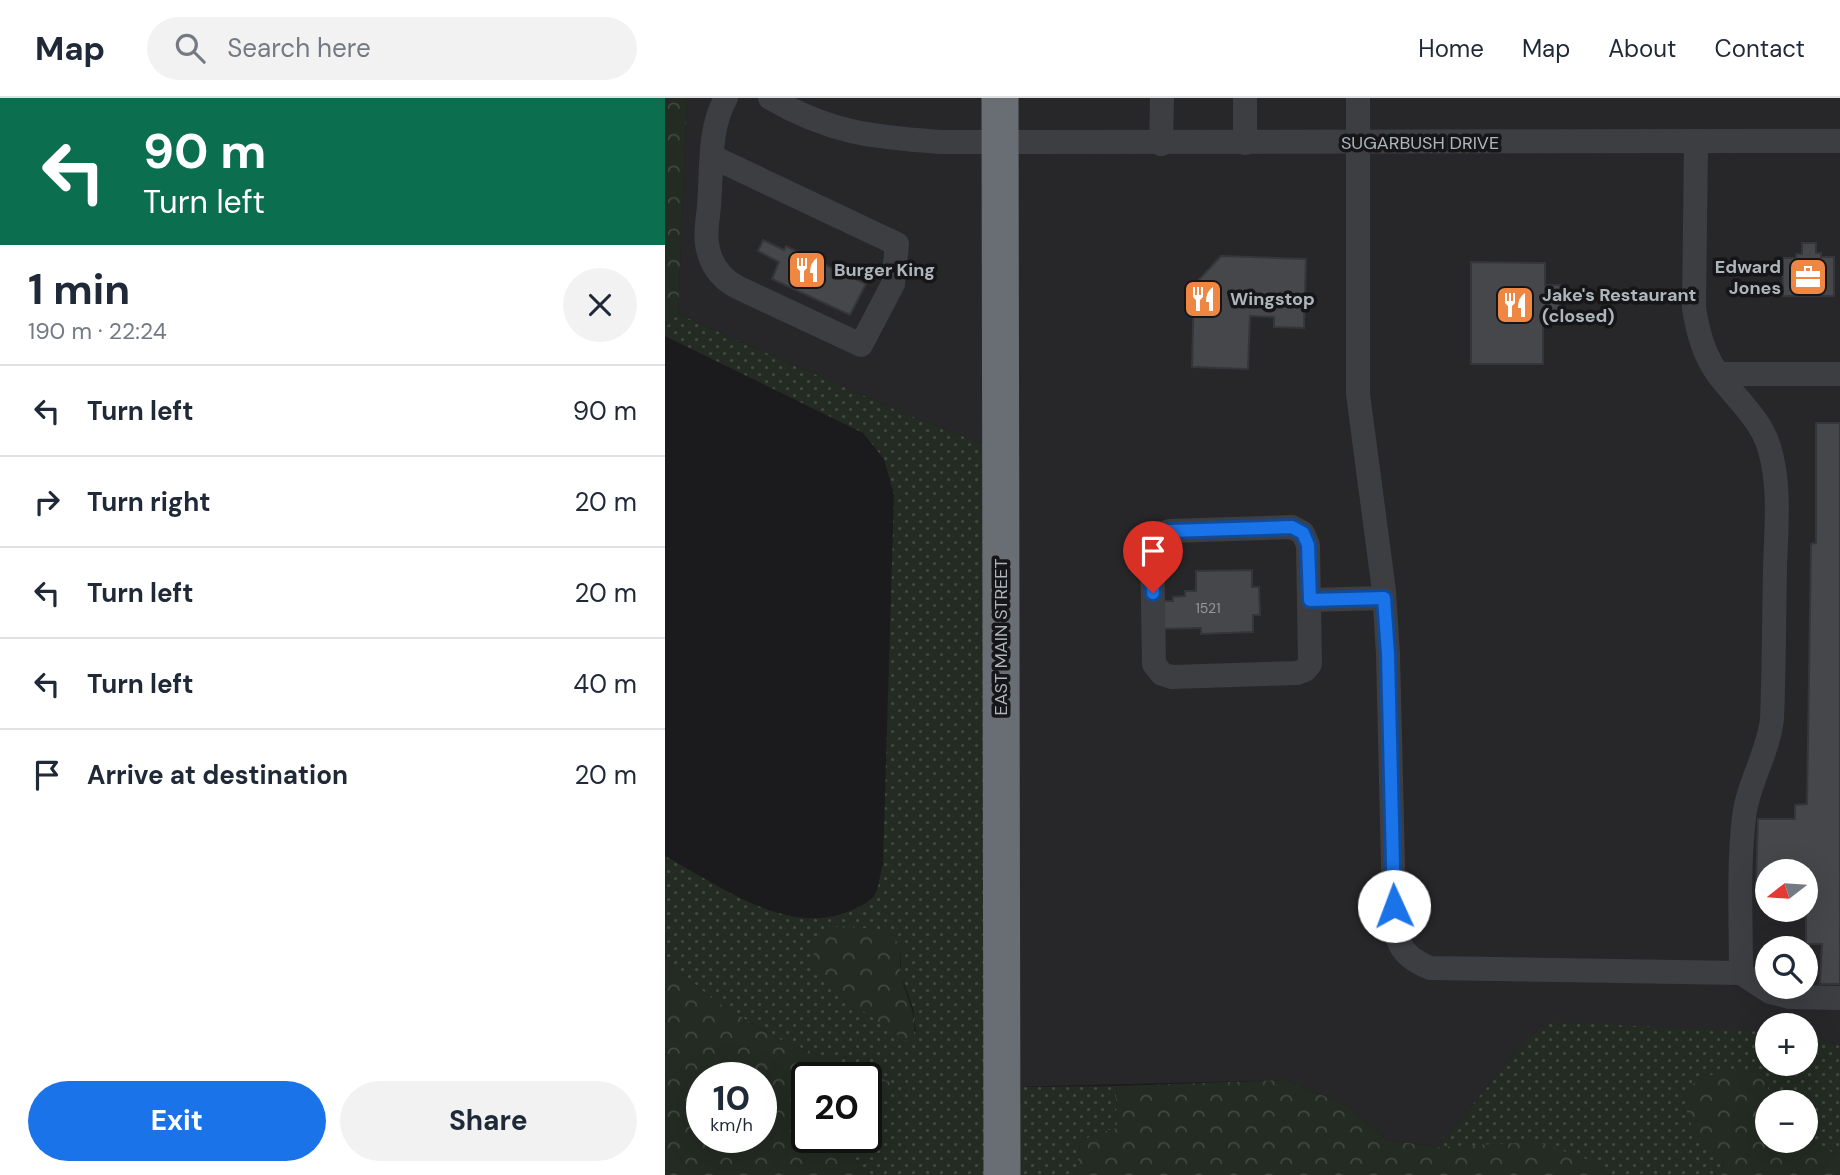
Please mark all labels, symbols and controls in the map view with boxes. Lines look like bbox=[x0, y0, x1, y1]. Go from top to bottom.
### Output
search box bbox=[147, 17, 637, 80]
text: Map bbox=[35, 27, 105, 70]
icon: search bbox=[171, 29, 209, 67]
text: Search here bbox=[227, 31, 371, 65]
text: Home bbox=[1418, 33, 1484, 64]
text: Map bbox=[1522, 33, 1570, 64]
text: About bbox=[1608, 33, 1677, 64]
text: Contact bbox=[1715, 33, 1805, 64]
text: 90 m bbox=[143, 119, 266, 183]
icon: left bbox=[28, 126, 119, 217]
street label: SUGARBUSH DRIVE bbox=[1341, 131, 1499, 155]
text: Turn left bbox=[143, 181, 265, 223]
restaurant icon: Burger King bbox=[786, 249, 828, 291]
place label: Edward Jones bbox=[1715, 255, 1781, 300]
office icon: Edward Jones bbox=[1787, 256, 1829, 298]
place label: Burger King bbox=[834, 258, 935, 282]
text: 1 min bbox=[28, 262, 130, 317]
button: close bbox=[563, 268, 637, 342]
restaurant icon: Wingstop bbox=[1182, 278, 1224, 320]
place label: Jake's Restaurant (closed) bbox=[1542, 283, 1696, 328]
restaurant icon: Jake's Restaurant (closed) bbox=[1494, 284, 1536, 326]
place label: Wingstop bbox=[1230, 287, 1315, 311]
text: 190 m · 22:24 bbox=[28, 316, 167, 346]
icon: left bbox=[28, 392, 66, 430]
text: Turn left bbox=[87, 394, 194, 428]
text: 90 m bbox=[573, 394, 637, 428]
icon: right bbox=[28, 483, 66, 521]
text: Turn right bbox=[87, 485, 211, 519]
text: 20 m bbox=[574, 485, 637, 519]
pin bbox=[1123, 521, 1183, 593]
icon: arrive bbox=[1134, 532, 1172, 570]
street label: EAST MAIN STREET bbox=[989, 558, 1013, 716]
icon: left bbox=[28, 574, 66, 612]
text: Turn left bbox=[87, 576, 194, 610]
text: 20 m bbox=[574, 576, 637, 610]
house number: 1521 bbox=[1195, 599, 1221, 617]
icon: left bbox=[28, 665, 66, 703]
text: Turn left bbox=[87, 667, 194, 701]
text: 40 m bbox=[573, 667, 637, 701]
icon: arrive bbox=[28, 756, 66, 794]
text: Arrive at destination bbox=[87, 758, 348, 792]
text: 20 m bbox=[574, 758, 637, 792]
north arrow bbox=[1755, 859, 1818, 922]
map controls bbox=[1755, 859, 1818, 1153]
position arrow bbox=[1357, 869, 1431, 943]
button: search bbox=[1755, 936, 1818, 999]
button: + bbox=[1755, 1013, 1818, 1076]
speed limit sign: 20 bbox=[791, 1062, 882, 1153]
text: 10 bbox=[713, 1075, 750, 1121]
button: Exit bbox=[28, 1081, 326, 1161]
button: Share bbox=[340, 1081, 637, 1161]
button: − bbox=[1755, 1090, 1818, 1153]
text: km/h bbox=[710, 1113, 753, 1137]

